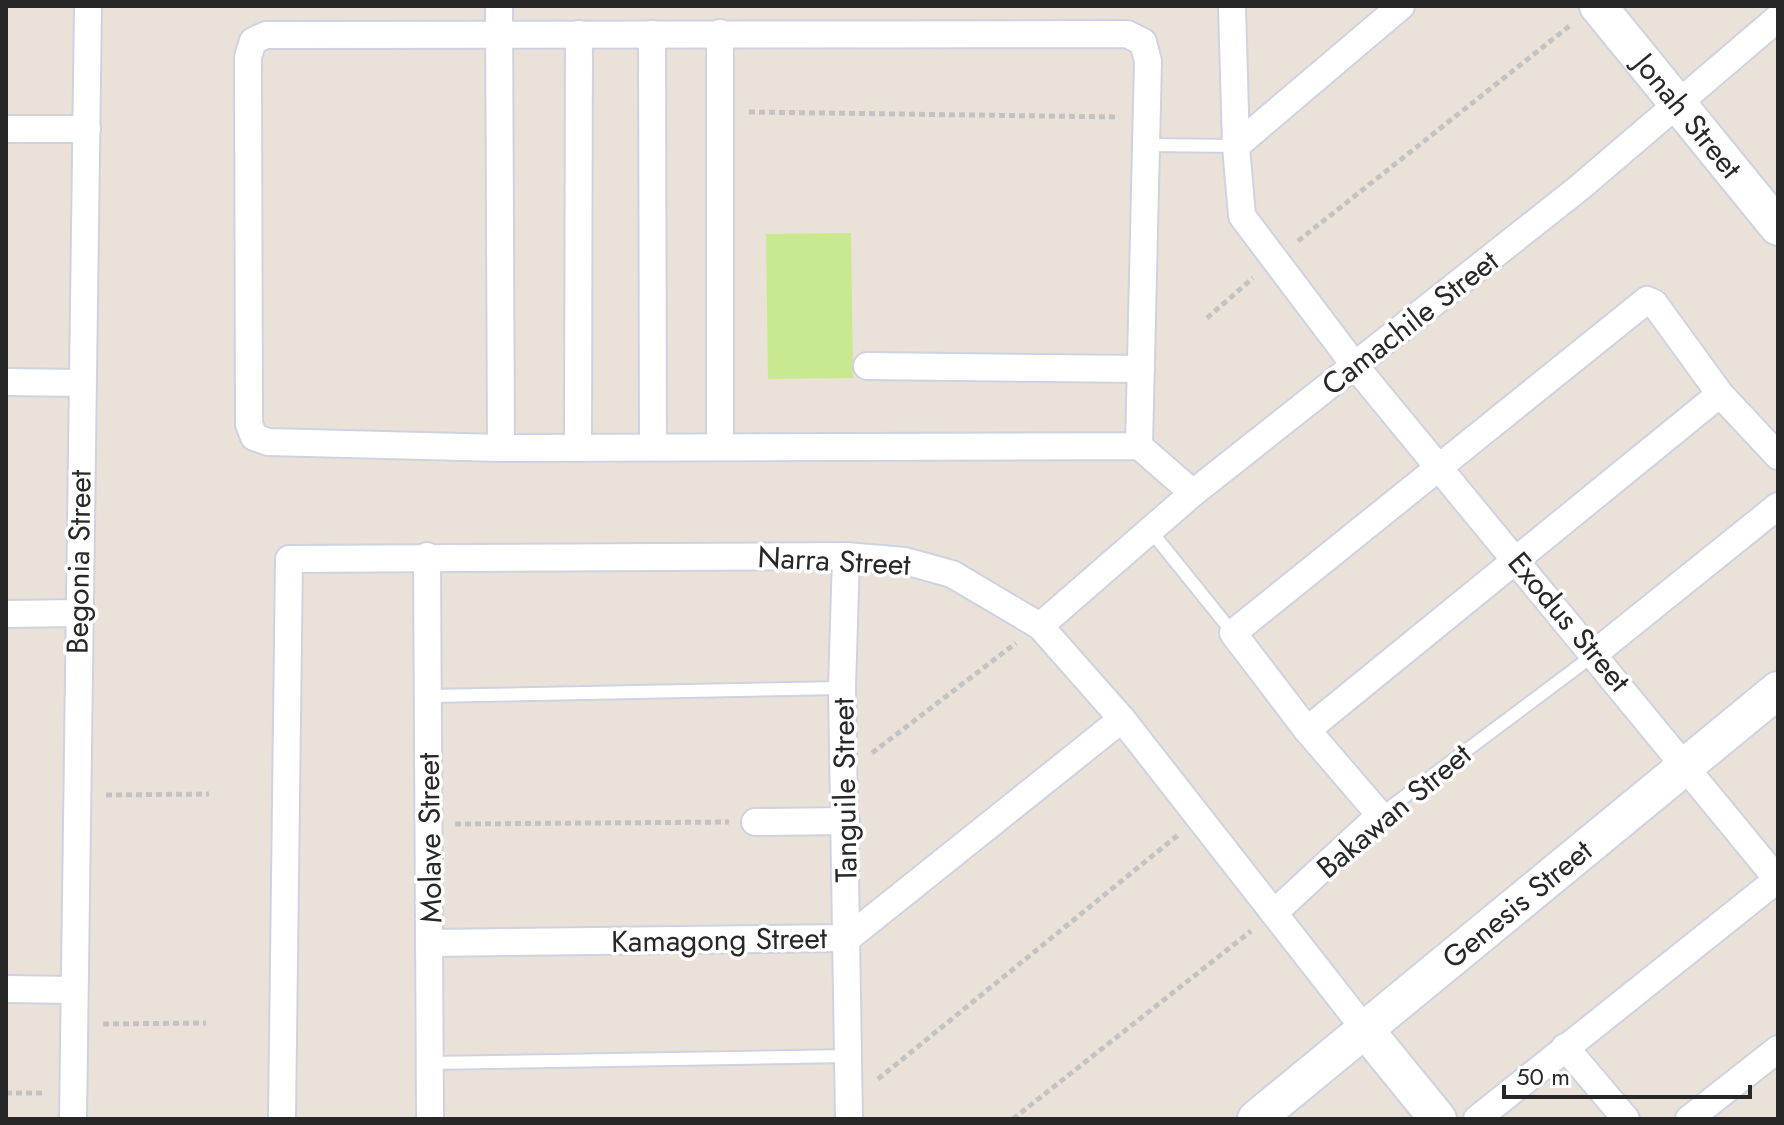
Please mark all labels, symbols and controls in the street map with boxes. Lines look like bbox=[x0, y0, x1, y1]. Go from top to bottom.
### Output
street label: Jonah Street bbox=[1621, 41, 1753, 188]
street label: Camachile Street bbox=[1312, 239, 1508, 405]
street label: Begonia Street bbox=[55, 469, 102, 654]
street label: Narra Street bbox=[756, 535, 912, 586]
street label: Exodus Street bbox=[1498, 543, 1641, 701]
street label: Tanguile Street bbox=[821, 696, 868, 883]
street label: Bakawan Street bbox=[1307, 733, 1481, 888]
street label: Molave Street bbox=[407, 752, 452, 924]
street label: Genesis Street bbox=[1433, 829, 1602, 979]
street label: Kamagong Street bbox=[611, 916, 828, 963]
scale bar bbox=[1504, 1049, 1750, 1099]
text: 50 m bbox=[1516, 1059, 1570, 1094]

